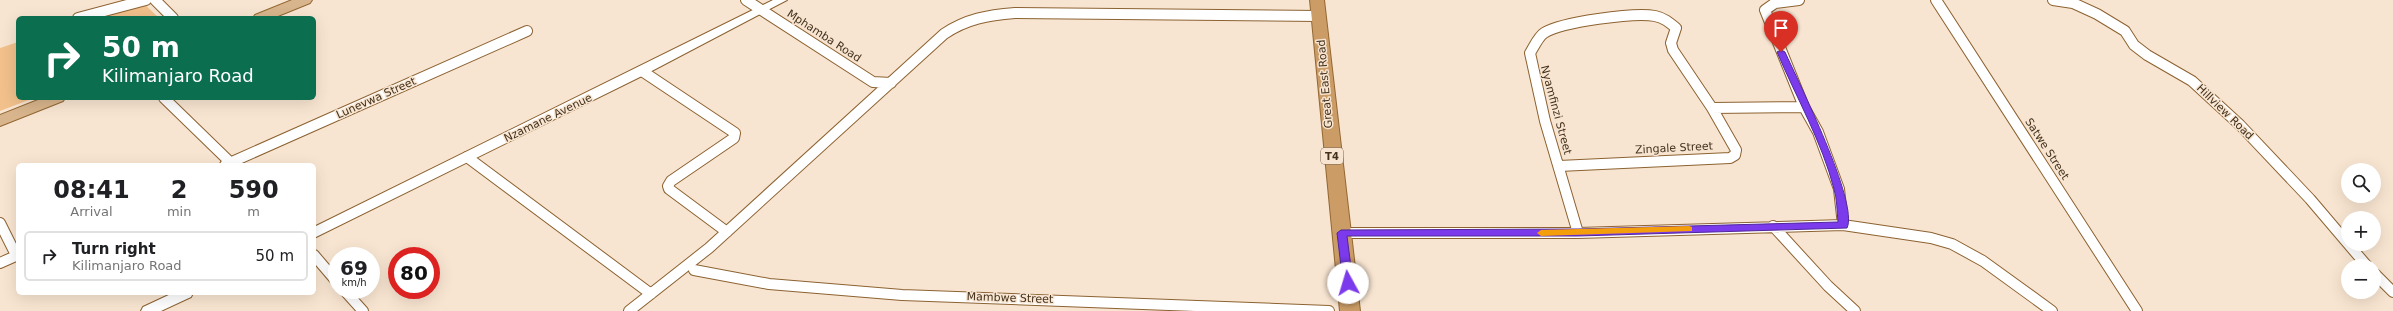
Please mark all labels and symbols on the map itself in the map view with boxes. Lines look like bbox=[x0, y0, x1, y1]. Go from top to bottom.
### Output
street label: Mphamba Road bbox=[785, 7, 863, 65]
pin bbox=[1764, 11, 1798, 52]
street label: Great East Road bbox=[1315, 39, 1335, 129]
street label: Nyamfinzi Street bbox=[1538, 64, 1574, 157]
street label: Lunevwa Street bbox=[334, 74, 418, 121]
street label: Hillview Road bbox=[2194, 82, 2256, 142]
street label: Nzamane Avenue bbox=[502, 91, 594, 145]
street label: Satwe Street bbox=[2022, 116, 2072, 183]
street label: Zingale Street bbox=[1635, 139, 1714, 157]
road number: T4 bbox=[1321, 148, 1343, 164]
speed limit sign: 80 bbox=[388, 247, 440, 299]
position arrow bbox=[1327, 262, 1369, 304]
street label: Mambwe Street bbox=[966, 290, 1054, 306]

